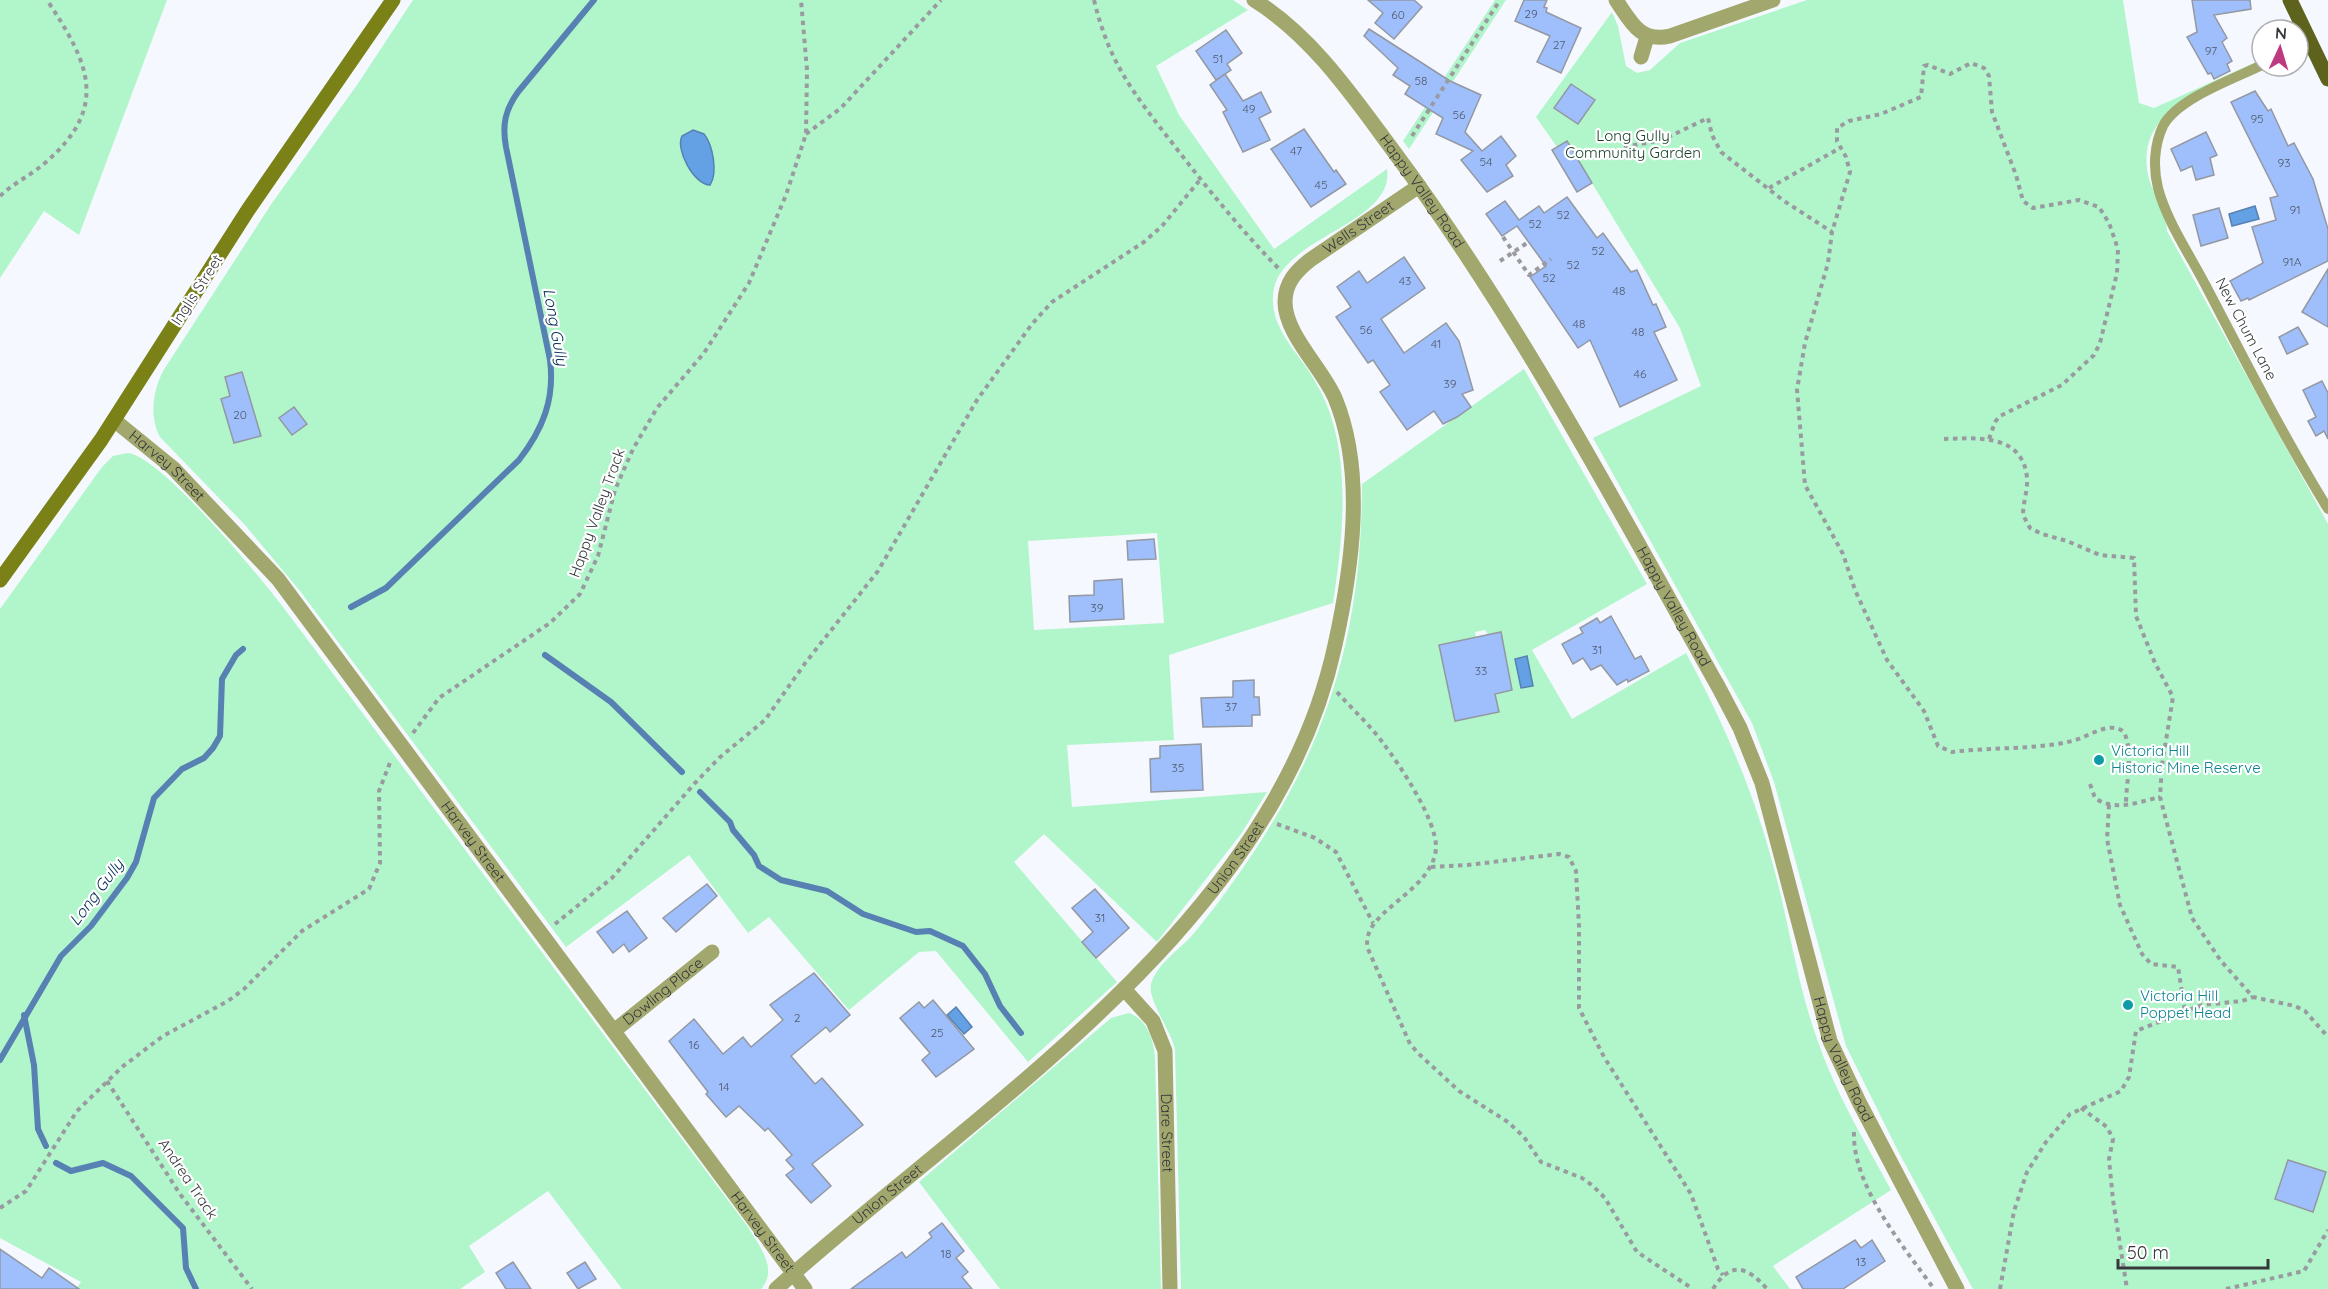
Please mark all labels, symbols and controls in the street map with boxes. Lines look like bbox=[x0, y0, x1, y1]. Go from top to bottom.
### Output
house number: 29 bbox=[1524, 6, 1538, 21]
house number: 60 bbox=[1391, 7, 1405, 22]
north arrow bbox=[2250, 18, 2310, 78]
text: N bbox=[2274, 23, 2288, 43]
house number: 27 bbox=[1553, 37, 1565, 52]
house number: 97 bbox=[2205, 43, 2217, 58]
house number: 51 bbox=[1213, 51, 1223, 66]
house number: 58 bbox=[1414, 73, 1428, 88]
house number: 49 bbox=[1243, 101, 1256, 116]
house number: 56 bbox=[1453, 107, 1466, 122]
house number: 95 bbox=[2250, 111, 2264, 126]
park label: Long Gully Community Garden bbox=[1565, 126, 1701, 162]
street label: Happy Valley Road bbox=[1375, 130, 1469, 251]
house number: 47 bbox=[1290, 143, 1302, 158]
house number: 54 bbox=[1480, 154, 1492, 169]
house number: 93 bbox=[2278, 155, 2290, 170]
house number: 45 bbox=[1315, 177, 1327, 192]
street label: Wells Street bbox=[1319, 196, 1397, 258]
house number: 91 bbox=[2289, 202, 2301, 217]
house number: 52 bbox=[1556, 207, 1570, 222]
house number: 52 bbox=[1528, 216, 1542, 231]
house number: 52 bbox=[1591, 243, 1605, 258]
street label: Inglis Street bbox=[167, 251, 226, 329]
house number: 91A bbox=[2283, 254, 2302, 269]
house number: 52 bbox=[1566, 257, 1580, 272]
house number: 52 bbox=[1542, 270, 1556, 285]
house number: 43 bbox=[1399, 273, 1411, 288]
street label: New Chum Lane bbox=[2211, 274, 2282, 383]
house number: 48 bbox=[1613, 283, 1625, 298]
water label: Long Gully bbox=[539, 287, 573, 368]
house number: 48 bbox=[1573, 316, 1585, 331]
house number: 56 bbox=[1360, 322, 1373, 337]
house number: 48 bbox=[1632, 324, 1644, 339]
house number: 41 bbox=[1431, 336, 1441, 351]
house number: 46 bbox=[1634, 366, 1647, 381]
house number: 39 bbox=[1444, 376, 1457, 391]
house number: 20 bbox=[233, 407, 247, 422]
street label: Harvey Street bbox=[125, 426, 209, 505]
street label: Happy Valley Track bbox=[564, 446, 629, 580]
street label: Happy Valley Road bbox=[1633, 543, 1715, 670]
house number: 39 bbox=[1091, 600, 1104, 615]
house number: 31 bbox=[1592, 642, 1602, 657]
house number: 33 bbox=[1475, 663, 1487, 678]
house number: 37 bbox=[1225, 699, 1237, 714]
place label: Victoria Hill Historic Mine Reserve bbox=[2111, 741, 2261, 777]
marker: Victoria Hill Historic Mine Reserve bbox=[2092, 753, 2106, 767]
house number: 35 bbox=[1172, 760, 1184, 775]
street label: Harvey Street bbox=[437, 797, 510, 886]
street label: Union Street bbox=[1203, 818, 1268, 898]
water label: Long Gully bbox=[64, 854, 128, 929]
house number: 31 bbox=[1095, 910, 1105, 925]
street label: Dowling Place bbox=[619, 953, 707, 1029]
place label: Victoria Hill Poppet Head bbox=[2140, 986, 2231, 1022]
street label: Happy Valley Road bbox=[1810, 994, 1878, 1125]
marker: Victoria Hill Poppet Head bbox=[2121, 998, 2135, 1012]
house number: 2 bbox=[794, 1010, 801, 1025]
house number: 25 bbox=[930, 1025, 944, 1040]
house number: 16 bbox=[689, 1037, 700, 1052]
house number: 14 bbox=[719, 1079, 729, 1094]
street label: Dare Street bbox=[1157, 1093, 1178, 1173]
street label: Andrea Track bbox=[154, 1135, 222, 1223]
street label: Union Street bbox=[848, 1160, 926, 1229]
street label: Harvey Street bbox=[727, 1187, 799, 1276]
scale bar bbox=[2118, 1232, 2268, 1270]
text: 50 m bbox=[2127, 1241, 2169, 1264]
house number: 18 bbox=[941, 1246, 951, 1261]
house number: 13 bbox=[1856, 1254, 1866, 1269]

